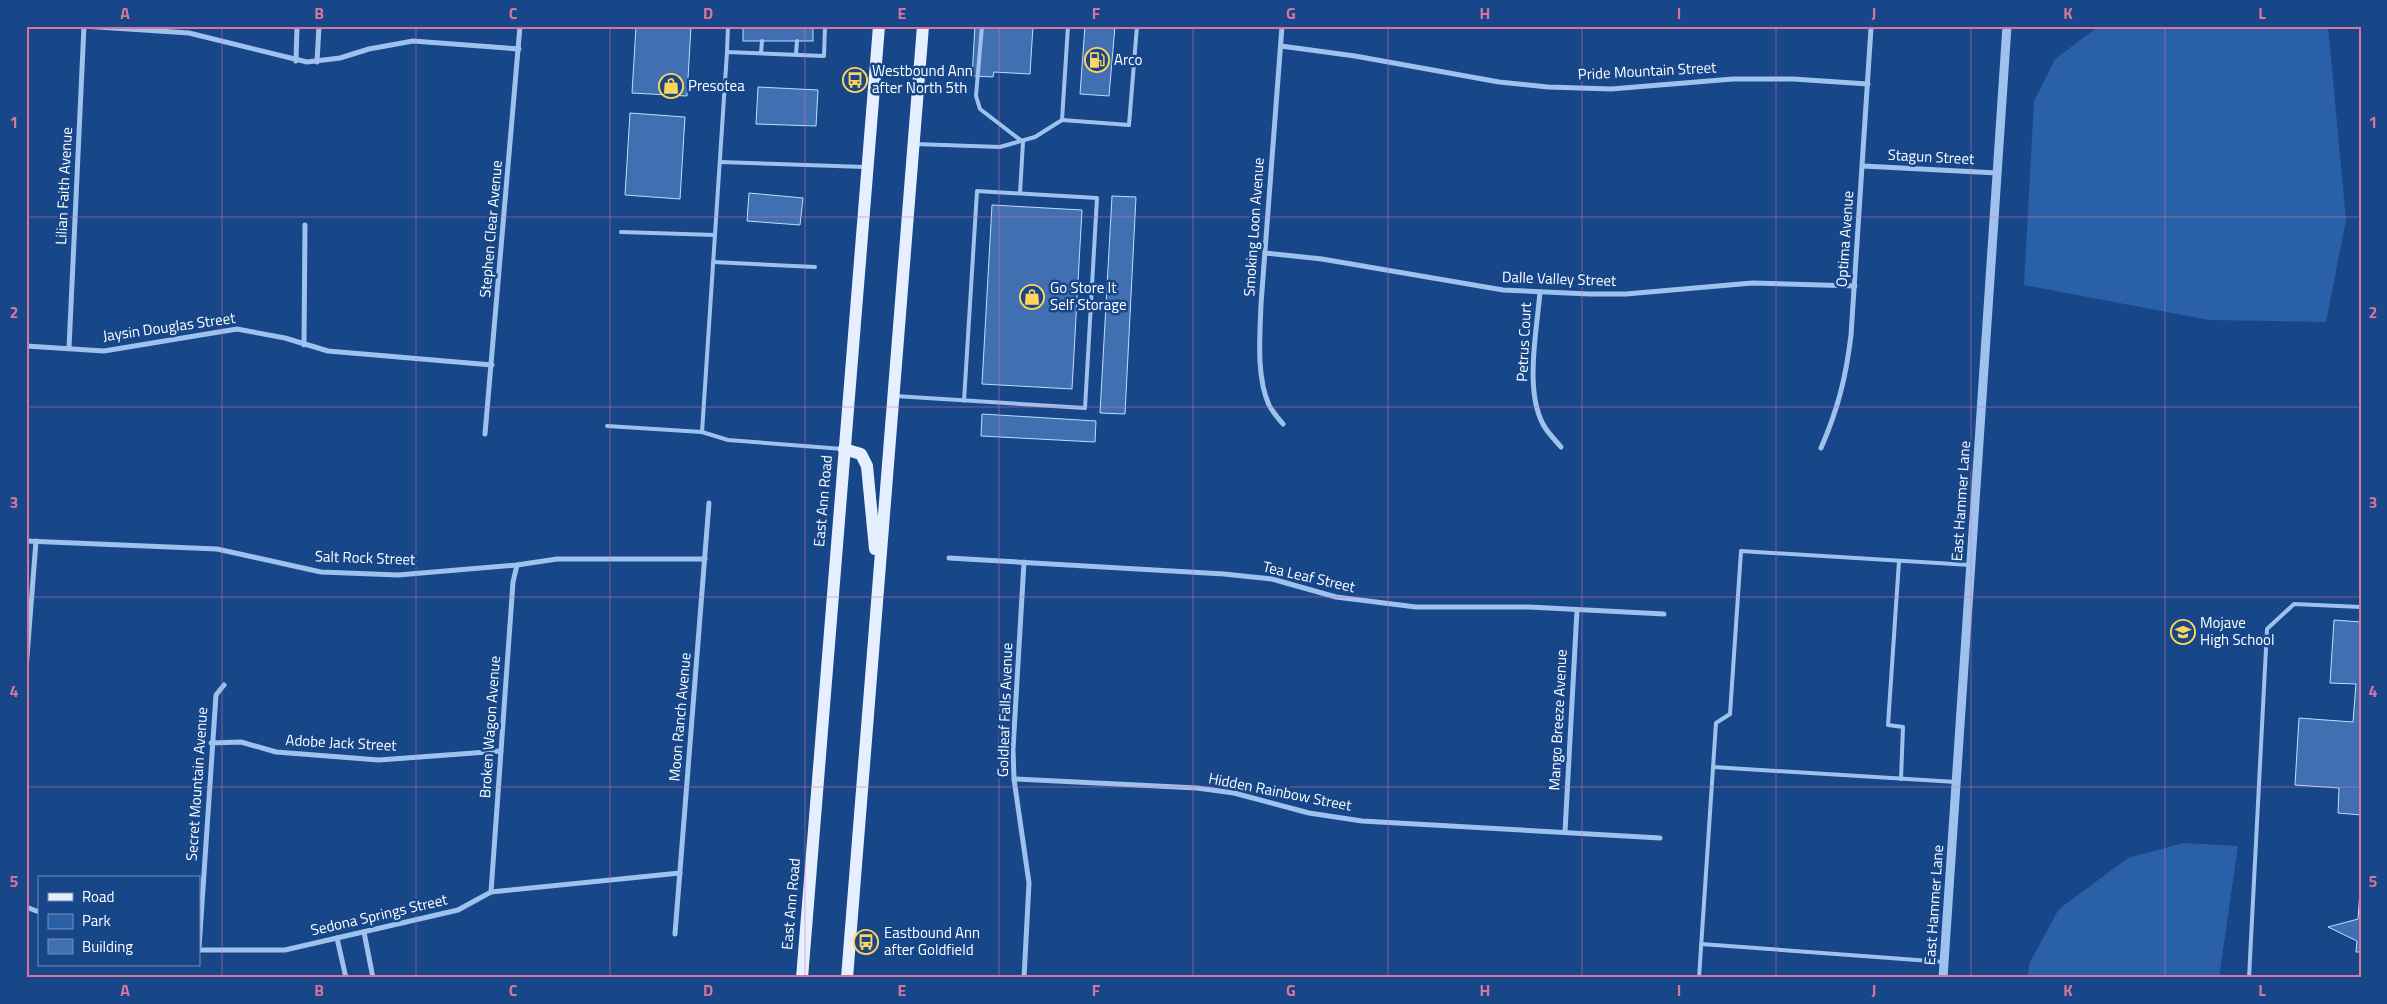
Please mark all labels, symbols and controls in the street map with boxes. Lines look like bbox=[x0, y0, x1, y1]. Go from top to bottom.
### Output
text: A bbox=[120, 1, 130, 25]
text: B bbox=[314, 1, 324, 25]
text: C bbox=[509, 1, 518, 25]
text: D bbox=[703, 1, 713, 25]
text: E bbox=[898, 1, 907, 25]
text: F bbox=[1092, 1, 1101, 25]
text: G bbox=[1286, 1, 1296, 25]
text: H bbox=[1480, 1, 1490, 25]
text: I bbox=[1677, 1, 1681, 25]
text: J bbox=[1872, 1, 1876, 25]
text: K bbox=[2063, 1, 2073, 25]
text: L bbox=[2258, 1, 2266, 25]
fuel station icon: Arco bbox=[1084, 47, 1110, 73]
place label: Arco bbox=[1114, 48, 1142, 71]
street label: Pride Mountain Street bbox=[1577, 55, 1718, 86]
place label: Westbound Ann after North 5th bbox=[872, 59, 973, 99]
bus stop icon: Westbound Ann after North 5th bbox=[842, 67, 868, 93]
shop icon: Presotea bbox=[658, 73, 684, 99]
place label: Presotea bbox=[688, 74, 745, 97]
text: 1 bbox=[10, 110, 18, 134]
text: 1 bbox=[2369, 110, 2377, 134]
street label: Lilian Faith Avenue bbox=[49, 127, 78, 245]
street label: Stagun Street bbox=[1887, 143, 1976, 170]
street label: Smoking Loon Avenue bbox=[1237, 157, 1270, 297]
street label: Stephen Clear Avenue bbox=[473, 159, 508, 299]
street label: Optima Avenue bbox=[1830, 190, 1859, 288]
street label: Dalle Valley Street bbox=[1501, 265, 1617, 292]
place label: Go Store It Self Storage bbox=[1050, 276, 1127, 316]
shop icon: Go Store It Self Storage bbox=[1019, 284, 1045, 310]
text: 2 bbox=[10, 300, 18, 324]
text: 2 bbox=[2369, 300, 2377, 324]
street label: Petrus Court bbox=[1510, 301, 1537, 382]
street label: Jaysin Douglas Street bbox=[101, 306, 237, 347]
street label: East Hammer Lane bbox=[1945, 440, 1976, 562]
street label: East Ann Road bbox=[807, 454, 838, 548]
text: 3 bbox=[10, 490, 18, 514]
text: 3 bbox=[2369, 490, 2377, 514]
street label: Salt Rock Street bbox=[314, 544, 416, 571]
street label: Tea Leaf Street bbox=[1261, 555, 1358, 598]
place label: Mojave High School bbox=[2200, 611, 2275, 651]
school or university icon: Mojave High School bbox=[2170, 619, 2196, 645]
street label: Goldleaf Falls Avenue bbox=[991, 642, 1018, 778]
street label: Mango Breeze Avenue bbox=[1542, 649, 1573, 791]
street label: Moon Ranch Avenue bbox=[662, 652, 697, 782]
street label: Broken Wagon Avenue bbox=[473, 655, 506, 799]
text: 4 bbox=[10, 679, 19, 703]
text: 4 bbox=[2369, 679, 2378, 703]
street label: Secret Mountain Avenue bbox=[180, 706, 213, 862]
street label: Adobe Jack Street bbox=[285, 728, 398, 757]
street label: Hidden Rainbow Street bbox=[1207, 766, 1354, 817]
street label: East Hammer Lane bbox=[1918, 844, 1949, 966]
street label: East Ann Road bbox=[775, 857, 806, 951]
text: 5 bbox=[10, 869, 19, 893]
text: 5 bbox=[2369, 869, 2378, 893]
legend bbox=[38, 876, 200, 966]
text: Road bbox=[82, 885, 114, 908]
street label: Sedona Springs Street bbox=[308, 887, 450, 941]
text: Park bbox=[82, 909, 111, 932]
place label: Eastbound Ann after Goldfield bbox=[884, 921, 980, 961]
bus stop icon: Eastbound Ann after Goldfield bbox=[853, 929, 879, 955]
text: Building bbox=[82, 935, 133, 958]
text: A bbox=[120, 978, 130, 1002]
text: B bbox=[314, 978, 324, 1002]
text: C bbox=[509, 978, 518, 1002]
text: D bbox=[703, 978, 713, 1002]
text: E bbox=[898, 978, 907, 1002]
text: F bbox=[1092, 978, 1101, 1002]
text: G bbox=[1286, 978, 1296, 1002]
text: H bbox=[1480, 978, 1490, 1002]
text: I bbox=[1677, 978, 1681, 1002]
text: J bbox=[1872, 978, 1876, 1002]
text: K bbox=[2063, 978, 2073, 1002]
text: L bbox=[2258, 978, 2266, 1002]

